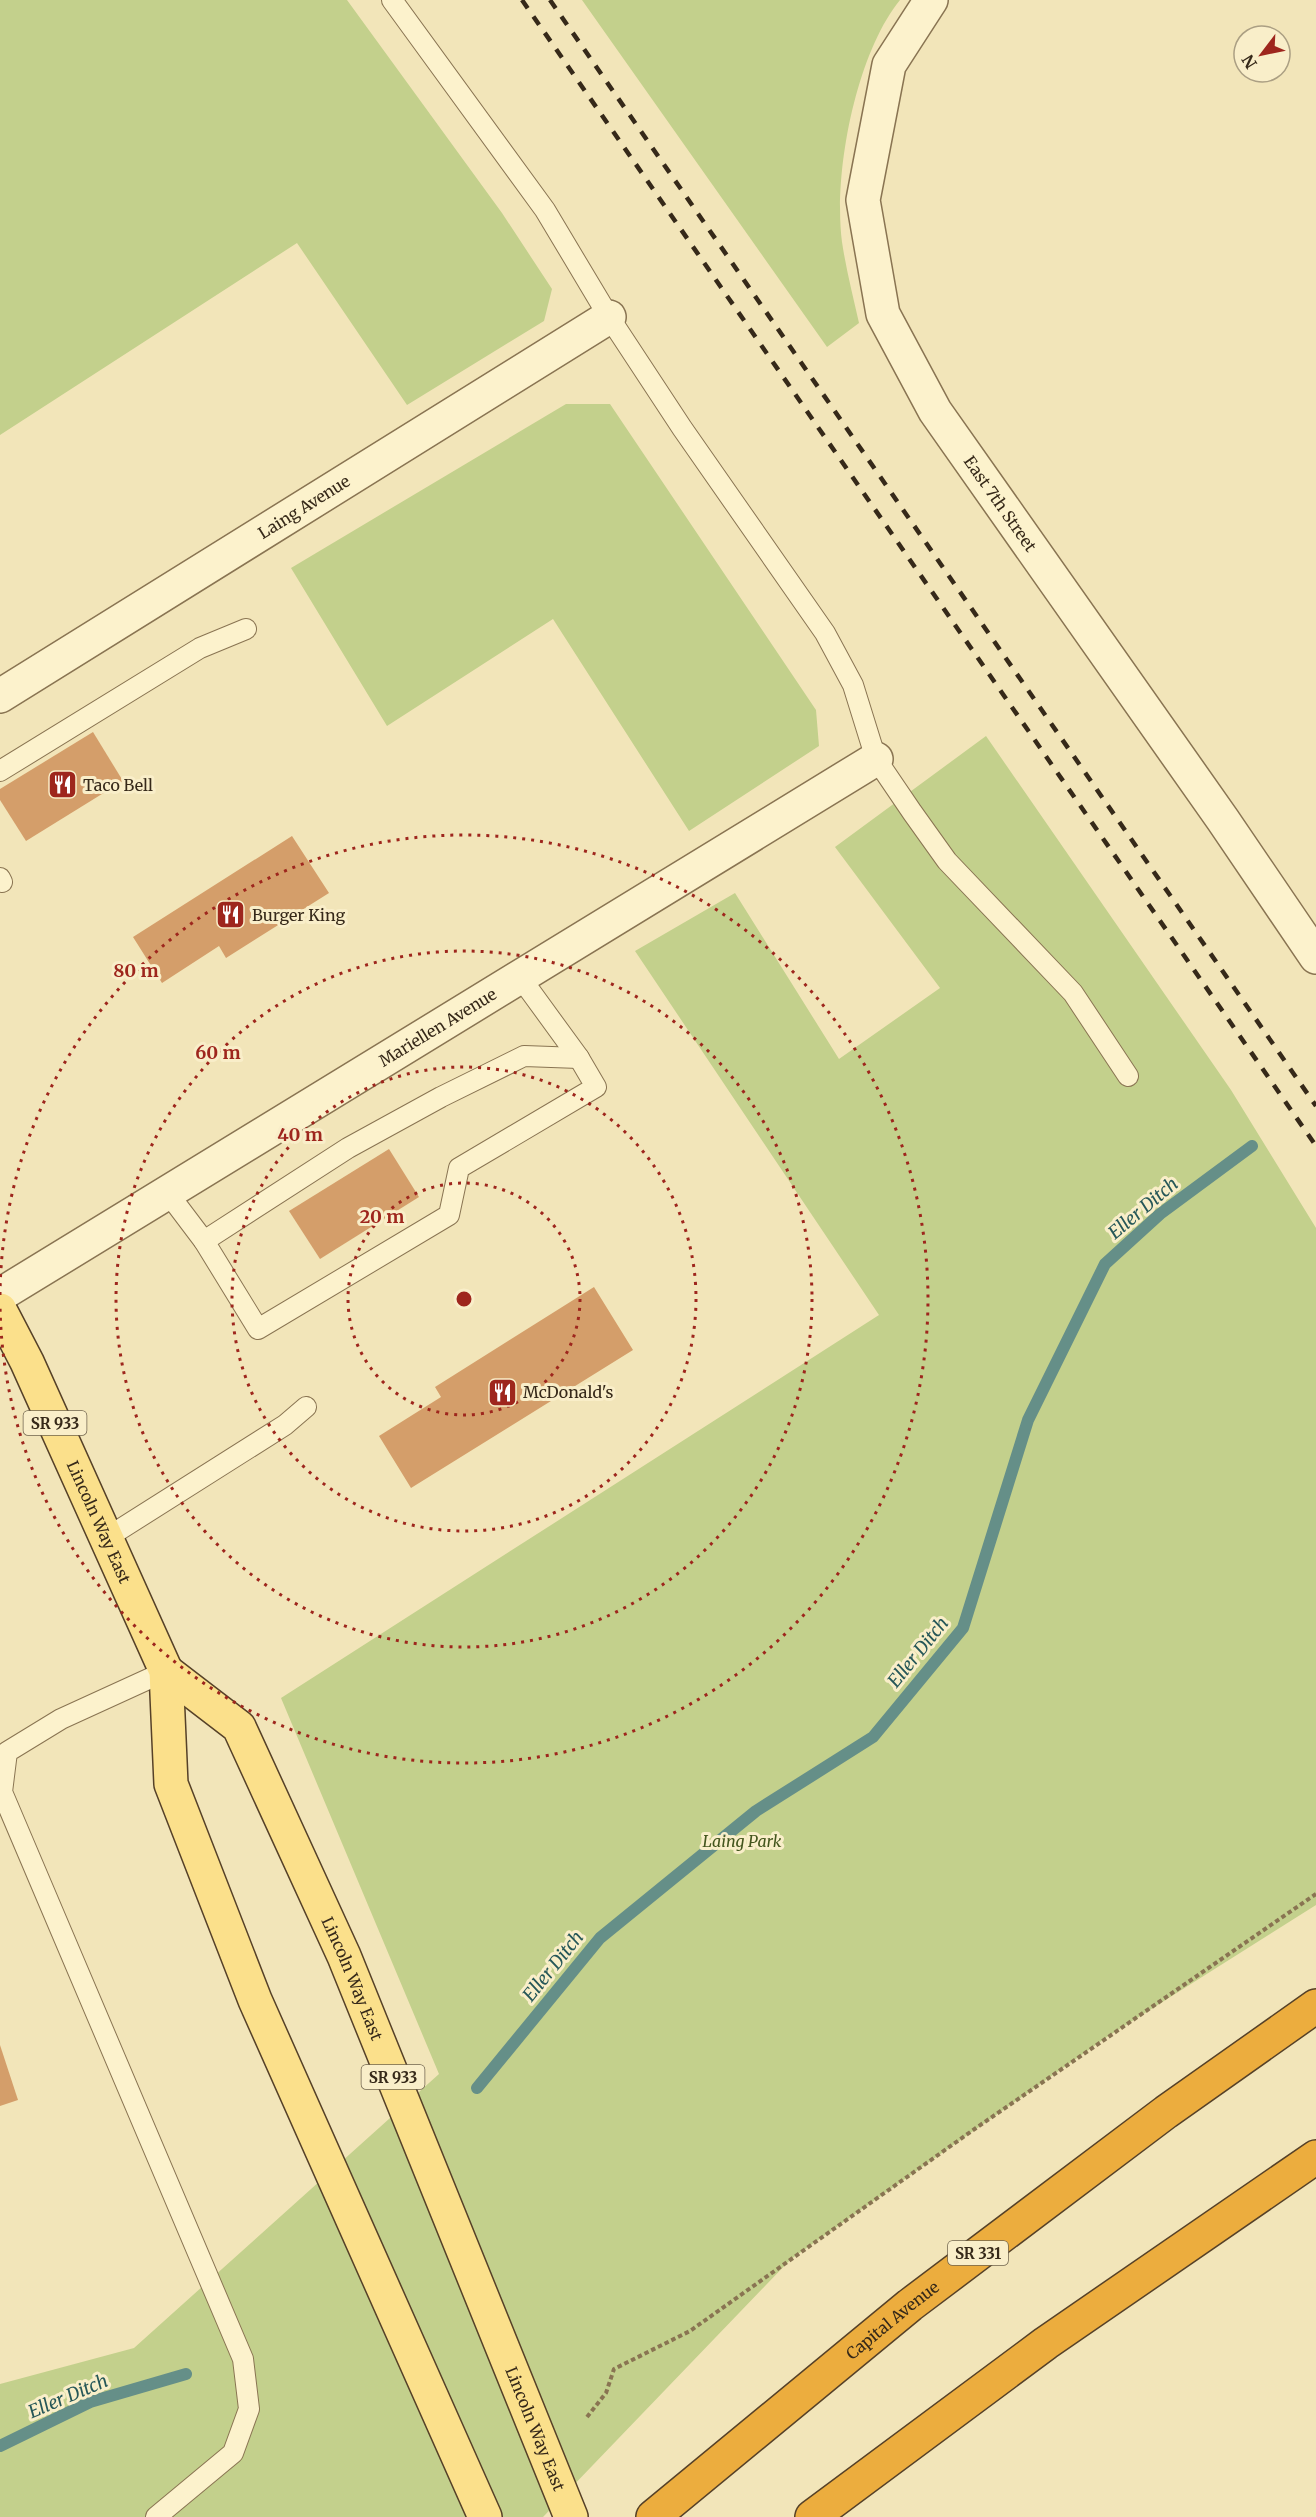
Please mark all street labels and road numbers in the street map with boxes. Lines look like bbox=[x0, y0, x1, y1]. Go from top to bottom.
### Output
street label: East 7th Street bbox=[960, 452, 1041, 556]
street label: Laing Avenue bbox=[254, 471, 354, 543]
street label: Mariellen Avenue bbox=[375, 984, 500, 1071]
road number: SR 933 bbox=[23, 1411, 86, 1435]
street label: Lincoln Way East bbox=[63, 1458, 136, 1587]
street label: Lincoln Way East bbox=[317, 1914, 387, 2044]
road number: SR 933 bbox=[362, 2065, 424, 2089]
road number: SR 331 bbox=[948, 2241, 1008, 2265]
street label: Capital Avenue bbox=[842, 2277, 943, 2364]
street label: Lincoln Way East bbox=[501, 2364, 570, 2495]

